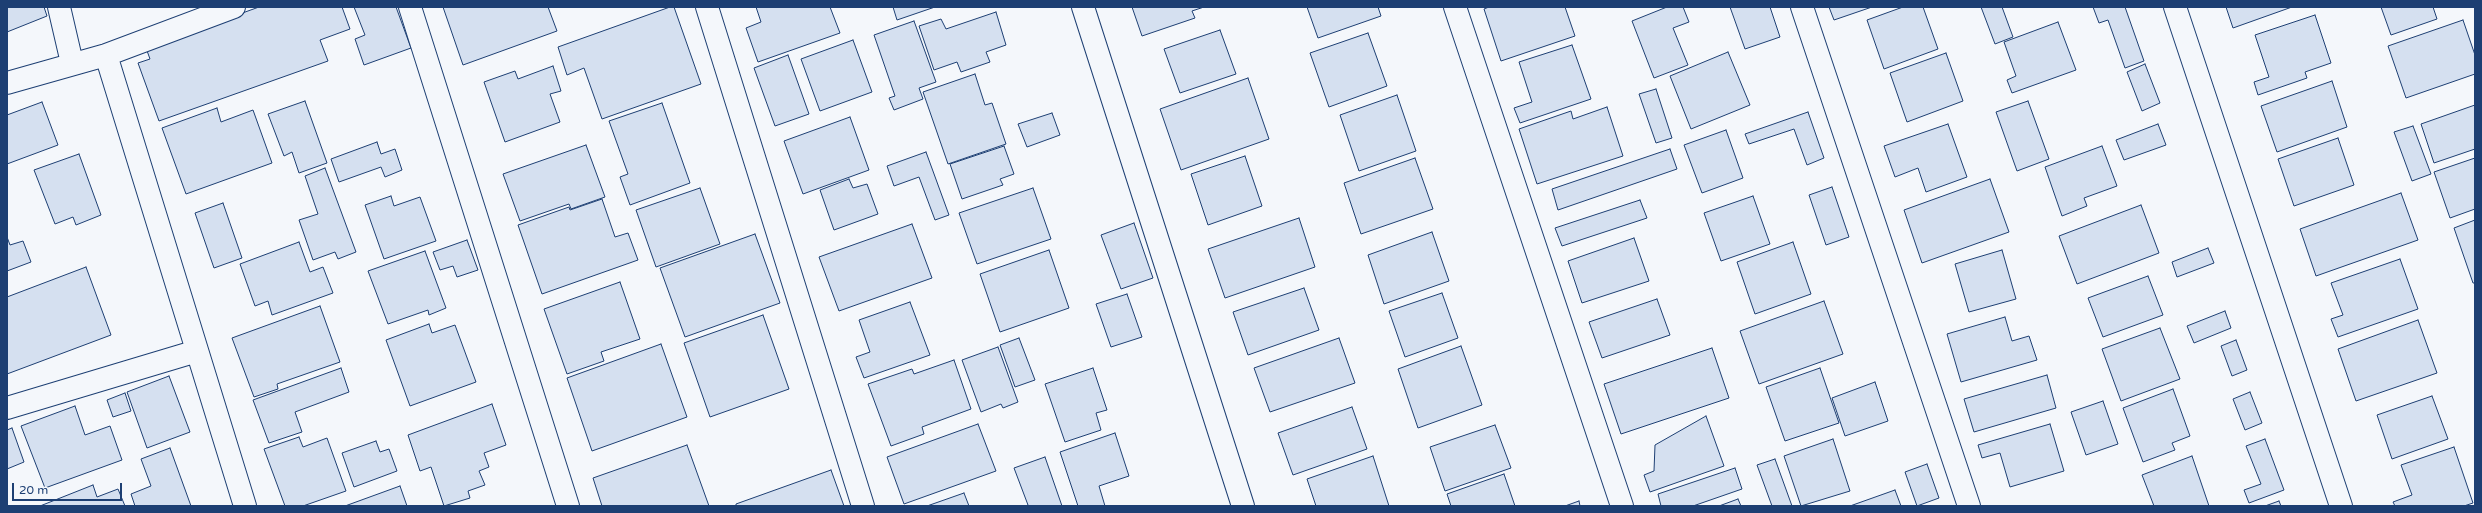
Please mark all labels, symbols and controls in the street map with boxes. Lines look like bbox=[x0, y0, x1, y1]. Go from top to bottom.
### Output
scale bar bbox=[14, 475, 124, 501]
text: 20 m bbox=[19, 483, 48, 497]

